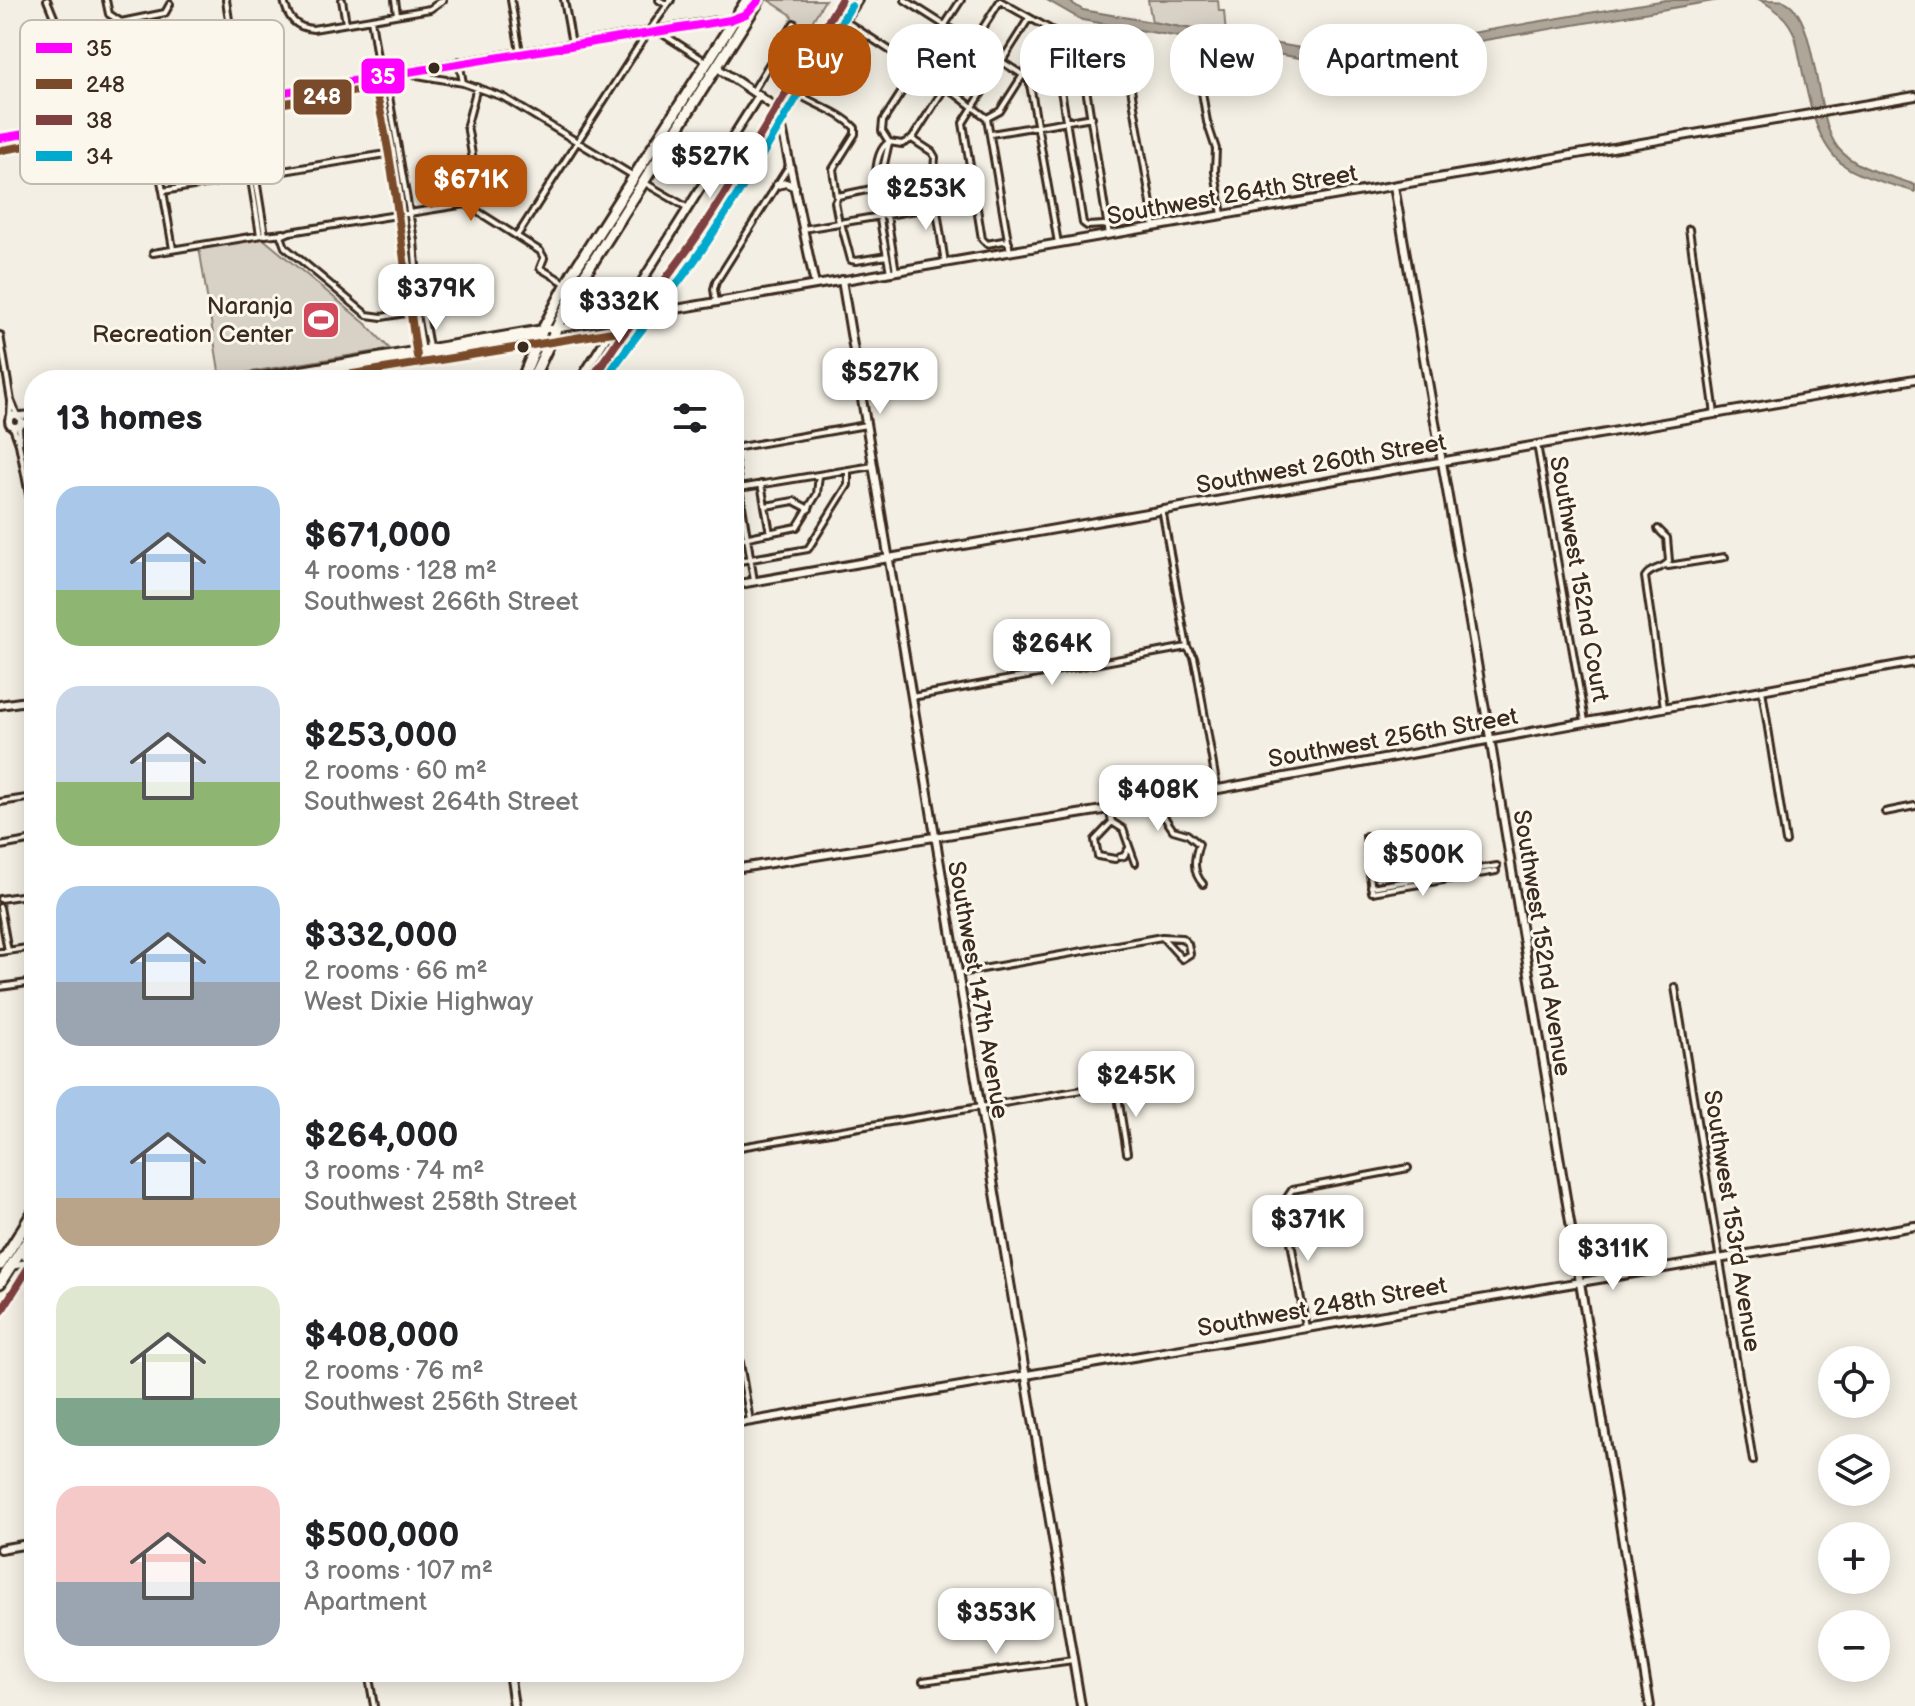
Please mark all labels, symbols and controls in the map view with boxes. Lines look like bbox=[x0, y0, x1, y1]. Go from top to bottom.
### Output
legend bbox=[20, 20, 284, 184]
chip: Buy bbox=[768, 24, 871, 96]
chip: Rent bbox=[887, 24, 1004, 96]
chip: Filters bbox=[1020, 24, 1154, 96]
chip: New bbox=[1170, 24, 1283, 96]
chip: Apartment bbox=[1299, 24, 1487, 96]
text: 35 bbox=[86, 36, 112, 63]
line badge: 35 bbox=[360, 57, 406, 95]
unlabelled marker bbox=[426, 60, 442, 76]
text: 35 bbox=[370, 64, 396, 91]
text: 248 bbox=[86, 72, 125, 99]
line badge: 248 bbox=[292, 78, 353, 116]
text: 248 bbox=[303, 84, 341, 111]
text: 38 bbox=[86, 108, 112, 135]
pin: $527K bbox=[654, 132, 766, 200]
text: $527K bbox=[670, 142, 750, 173]
text: 34 bbox=[86, 144, 114, 171]
pin: $671K bbox=[415, 155, 527, 223]
street label: Southwest 264th Street bbox=[1105, 159, 1360, 231]
pin: $253K bbox=[870, 164, 982, 232]
text: $671K bbox=[433, 165, 509, 196]
text: $253K bbox=[886, 174, 966, 205]
pin: $379K bbox=[380, 264, 492, 332]
text: $379K bbox=[396, 274, 476, 305]
pin: $332K bbox=[563, 277, 675, 345]
text: $332K bbox=[579, 287, 659, 318]
place label: Naranja Recreation Center bbox=[92, 292, 293, 349]
sports icon: Naranja Recreation Center bbox=[300, 299, 342, 341]
unlabelled marker bbox=[515, 339, 531, 355]
pin: $527K bbox=[824, 348, 936, 416]
text: $527K bbox=[840, 358, 920, 389]
icon: filters bbox=[668, 396, 712, 440]
text: 13 homes bbox=[56, 398, 203, 439]
street label: Southwest 260th Street bbox=[1194, 428, 1449, 500]
street label: Southwest 152nd Court bbox=[1543, 454, 1615, 705]
text: $671,000 bbox=[304, 515, 451, 556]
icon: home bbox=[120, 518, 216, 614]
text: 4 rooms · 128 m² bbox=[304, 556, 497, 587]
text: Southwest 266th Street bbox=[304, 587, 579, 618]
pin: $264K bbox=[996, 619, 1108, 687]
text: $264K bbox=[1011, 629, 1093, 660]
street label: Southwest 256th Street bbox=[1266, 702, 1521, 774]
text: $253,000 bbox=[304, 715, 457, 756]
icon: home bbox=[120, 718, 216, 814]
text: 2 rooms · 60 m² bbox=[304, 756, 487, 787]
pin: $408K bbox=[1102, 765, 1214, 833]
text: $408K bbox=[1117, 775, 1199, 806]
text: Southwest 264th Street bbox=[304, 787, 579, 818]
street label: Southwest 152nd Avenue bbox=[1507, 808, 1577, 1078]
pin: $500K bbox=[1367, 830, 1479, 898]
text: $500K bbox=[1382, 840, 1464, 871]
street label: Southwest 147th Avenue bbox=[941, 859, 1015, 1121]
text: $332,000 bbox=[304, 915, 458, 956]
icon: home bbox=[120, 918, 216, 1014]
text: 2 rooms · 66 m² bbox=[304, 956, 488, 987]
text: West Dixie Highway bbox=[304, 987, 533, 1018]
pin: $245K bbox=[1080, 1051, 1192, 1119]
text: $245K bbox=[1096, 1061, 1176, 1092]
street label: Southwest 153rd Avenue bbox=[1697, 1088, 1767, 1354]
text: $264,000 bbox=[304, 1115, 459, 1156]
icon: home bbox=[120, 1118, 216, 1214]
text: 3 rooms · 74 m² bbox=[304, 1156, 484, 1187]
text: Southwest 258th Street bbox=[304, 1187, 577, 1218]
pin: $371K bbox=[1252, 1195, 1364, 1263]
text: $371K bbox=[1270, 1205, 1346, 1236]
pin: $311K bbox=[1557, 1224, 1669, 1292]
text: $311K bbox=[1577, 1234, 1649, 1265]
street label: Southwest 248th Street bbox=[1195, 1271, 1450, 1343]
text: $408,000 bbox=[304, 1315, 459, 1356]
icon: home bbox=[120, 1318, 216, 1414]
map controls bbox=[1818, 1346, 1890, 1682]
button: locate bbox=[1818, 1346, 1890, 1418]
text: 2 rooms · 76 m² bbox=[304, 1356, 484, 1387]
text: Southwest 256th Street bbox=[304, 1387, 578, 1418]
button: layers bbox=[1818, 1434, 1890, 1506]
text: $500,000 bbox=[304, 1515, 459, 1556]
icon: home bbox=[120, 1518, 216, 1614]
button: + bbox=[1818, 1522, 1890, 1594]
text: 3 rooms · 107 m² bbox=[304, 1556, 493, 1587]
text: Apartment bbox=[304, 1587, 427, 1618]
pin: $353K bbox=[940, 1588, 1052, 1656]
text: $353K bbox=[956, 1598, 1036, 1629]
button: − bbox=[1818, 1610, 1890, 1682]

